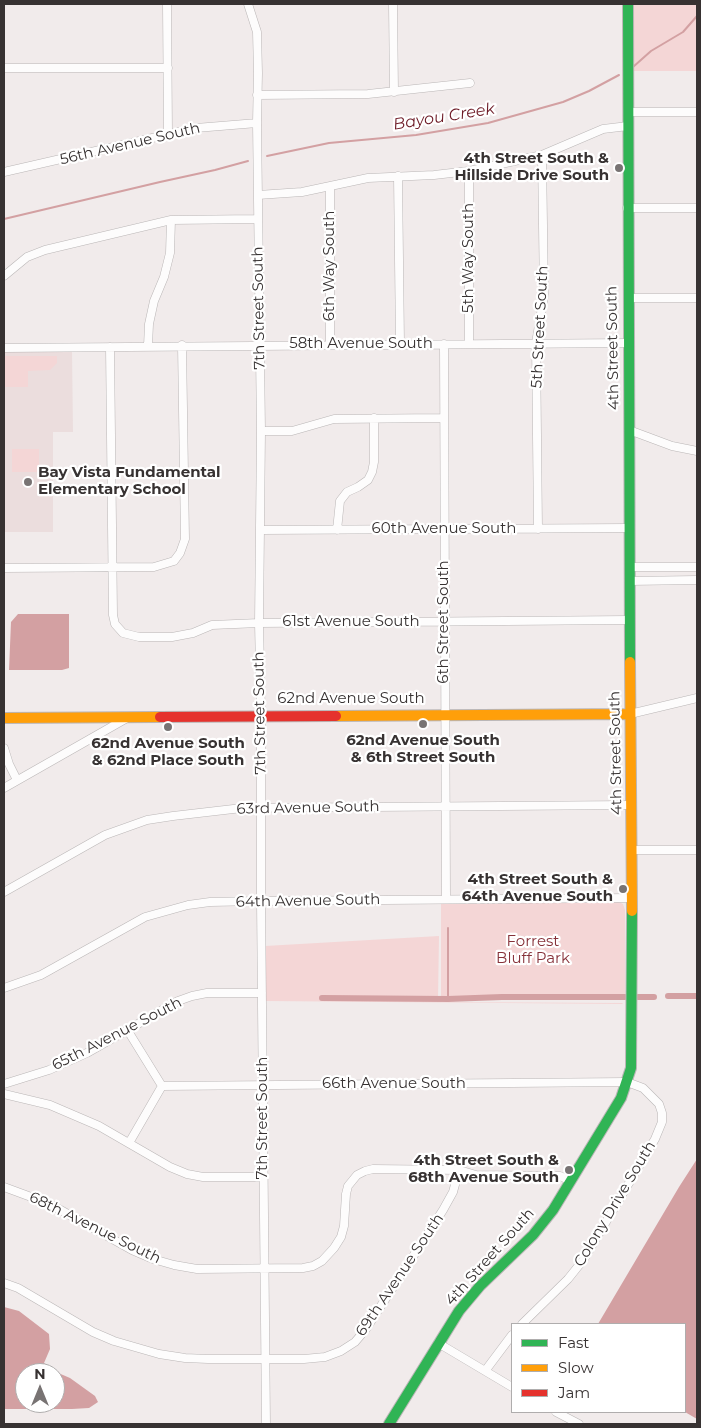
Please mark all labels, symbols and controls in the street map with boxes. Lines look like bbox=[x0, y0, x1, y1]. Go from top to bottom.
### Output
water label: Bayou Creek bbox=[392, 99, 496, 135]
street label: 56th Avenue South bbox=[58, 119, 202, 169]
place label: 4th Street South & Hillside Drive South bbox=[454, 150, 609, 185]
marker: 4th Street South & Hillside Drive South bbox=[613, 162, 625, 174]
street label: 5th Way South bbox=[460, 203, 478, 313]
street label: 6th Way South bbox=[321, 211, 339, 321]
street label: 7th Street South bbox=[249, 246, 269, 370]
street label: 5th Street South bbox=[528, 265, 552, 389]
street label: 4th Street South bbox=[603, 286, 623, 410]
street label: 58th Avenue South bbox=[289, 335, 433, 353]
place label: Bay Vista Fundamental Elementary School bbox=[38, 464, 221, 499]
marker: Bay Vista Fundamental Elementary School bbox=[22, 476, 34, 488]
street label: 60th Avenue South bbox=[372, 520, 516, 538]
street label: 6th Street South bbox=[435, 560, 453, 684]
street label: 61st Avenue South bbox=[282, 613, 420, 631]
street label: 7th Street South bbox=[250, 651, 270, 775]
street label: 62nd Avenue South bbox=[277, 690, 425, 708]
street label: 4th Street South bbox=[606, 691, 626, 815]
marker: 62nd Avenue South & 6th Street South bbox=[417, 718, 429, 730]
marker: 62nd Avenue South & 62nd Place South bbox=[162, 721, 174, 733]
place label: 62nd Avenue South & 6th Street South bbox=[346, 732, 500, 767]
place label: 62nd Avenue South & 62nd Place South bbox=[91, 735, 245, 770]
street label: 63rd Avenue South bbox=[236, 798, 380, 818]
place label: 4th Street South & 64th Avenue South bbox=[462, 871, 613, 906]
marker: 4th Street South & 64th Avenue South bbox=[617, 883, 629, 895]
street label: 64th Avenue South bbox=[236, 891, 380, 911]
park label: Forrest Bluff Park bbox=[496, 933, 570, 968]
street label: 65th Avenue South bbox=[49, 993, 185, 1075]
street label: 7th Street South bbox=[254, 1057, 272, 1179]
street label: 66th Avenue South bbox=[322, 1075, 466, 1093]
street label: Colony Drive South bbox=[570, 1138, 660, 1270]
place label: 4th Street South & 68th Avenue South bbox=[408, 1152, 559, 1187]
marker: 4th Street South & 68th Avenue South bbox=[563, 1164, 575, 1176]
street label: 68th Avenue South bbox=[26, 1188, 164, 1268]
street label: 4th Street South bbox=[442, 1205, 538, 1309]
street label: 69th Avenue South bbox=[352, 1210, 448, 1340]
legend bbox=[511, 1323, 686, 1413]
text: Fast bbox=[558, 1333, 589, 1352]
text: Slow bbox=[558, 1358, 594, 1377]
north arrow bbox=[15, 1363, 65, 1413]
text: N bbox=[34, 1365, 46, 1383]
text: Jam bbox=[558, 1383, 590, 1402]

